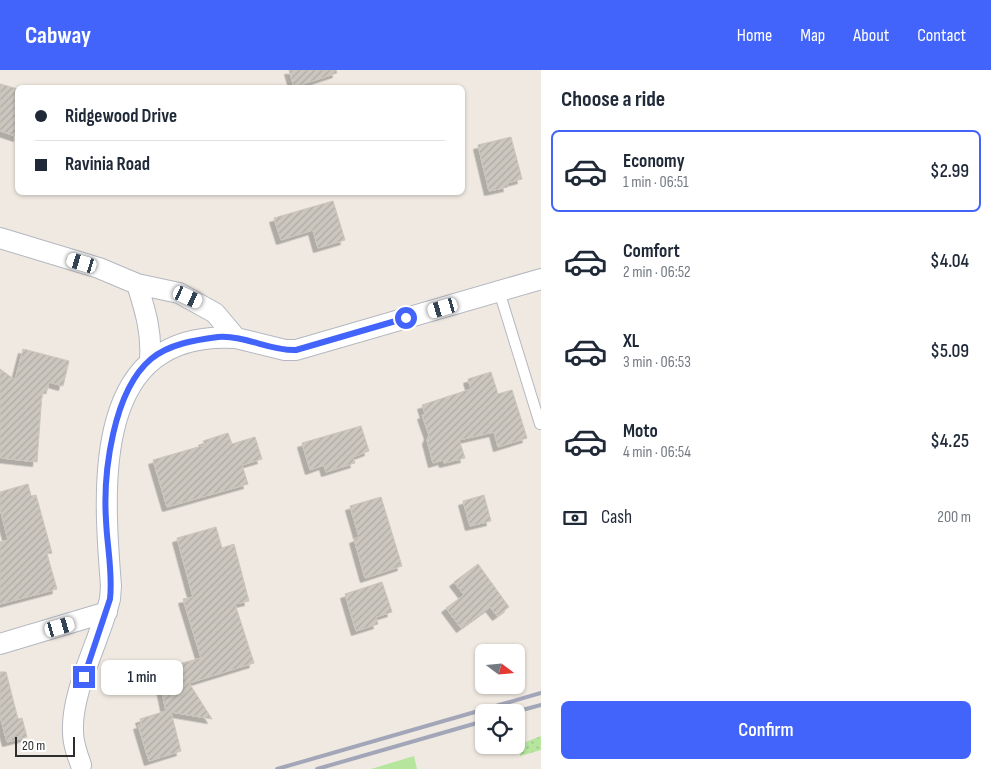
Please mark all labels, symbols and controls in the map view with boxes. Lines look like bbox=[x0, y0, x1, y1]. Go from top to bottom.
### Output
text: Cabway bbox=[25, 21, 91, 50]
text: Home bbox=[737, 25, 772, 46]
text: Map bbox=[800, 25, 825, 46]
text: About bbox=[853, 25, 889, 46]
text: Contact bbox=[917, 25, 966, 46]
text: Choose a ride bbox=[561, 86, 665, 113]
text: Ridgewood Drive bbox=[65, 105, 177, 128]
icon: car bbox=[563, 149, 608, 194]
text: Economy bbox=[623, 150, 685, 173]
text: Ravinia Road bbox=[65, 153, 150, 176]
text: $2.99 bbox=[930, 160, 969, 183]
text: 1 min · 06:51 bbox=[623, 173, 689, 192]
icon: car bbox=[563, 239, 608, 284]
text: Comfort bbox=[623, 240, 680, 263]
text: $4.04 bbox=[930, 250, 969, 273]
car bbox=[65, 251, 98, 275]
text: 2 min · 06:52 bbox=[623, 263, 691, 282]
car bbox=[171, 284, 204, 310]
car bbox=[426, 297, 459, 319]
route start bbox=[395, 307, 417, 329]
icon: car bbox=[563, 329, 608, 374]
text: XL bbox=[623, 330, 639, 353]
text: $5.09 bbox=[930, 340, 969, 363]
text: 3 min · 06:53 bbox=[623, 353, 691, 372]
icon: car bbox=[563, 419, 608, 464]
text: Moto bbox=[623, 420, 658, 443]
text: $4.25 bbox=[930, 430, 969, 453]
text: 4 min · 06:54 bbox=[623, 443, 691, 462]
icon: cash bbox=[561, 504, 589, 532]
text: Cash bbox=[601, 506, 632, 529]
text: 200 m bbox=[937, 508, 971, 527]
car bbox=[43, 616, 76, 638]
north arrow bbox=[475, 644, 525, 694]
map controls bbox=[475, 644, 525, 754]
callout: 1 min bbox=[102, 660, 184, 694]
route end bbox=[73, 666, 95, 688]
text: 1 min bbox=[127, 668, 157, 687]
button: Confirm bbox=[561, 701, 971, 759]
button: locate bbox=[475, 704, 525, 754]
scale bar bbox=[15, 734, 75, 757]
text: 20 m bbox=[22, 737, 45, 754]

